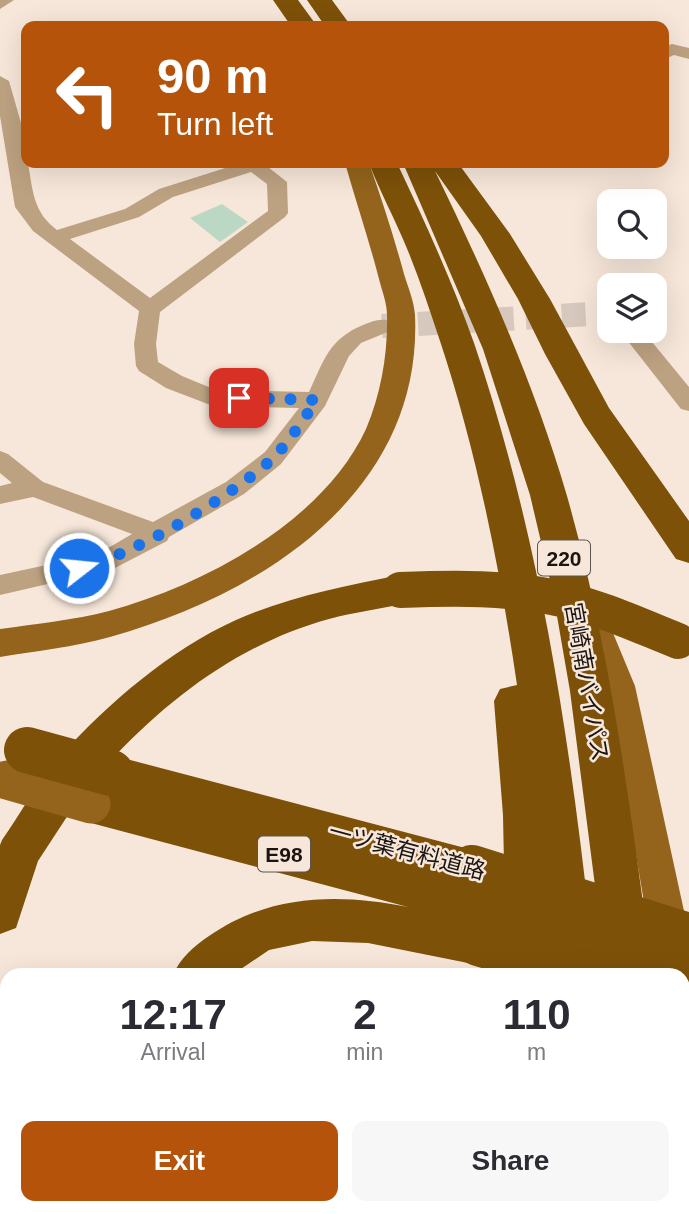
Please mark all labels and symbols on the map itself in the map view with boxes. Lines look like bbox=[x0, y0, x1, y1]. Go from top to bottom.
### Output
pin bbox=[209, 368, 269, 428]
position arrow bbox=[42, 531, 116, 605]
road number: 220 bbox=[538, 540, 590, 576]
street label: 宮崎南バイパス bbox=[560, 601, 614, 763]
street label: 一ツ葉有料道路 bbox=[326, 818, 488, 884]
road number: E98 bbox=[258, 836, 310, 872]

